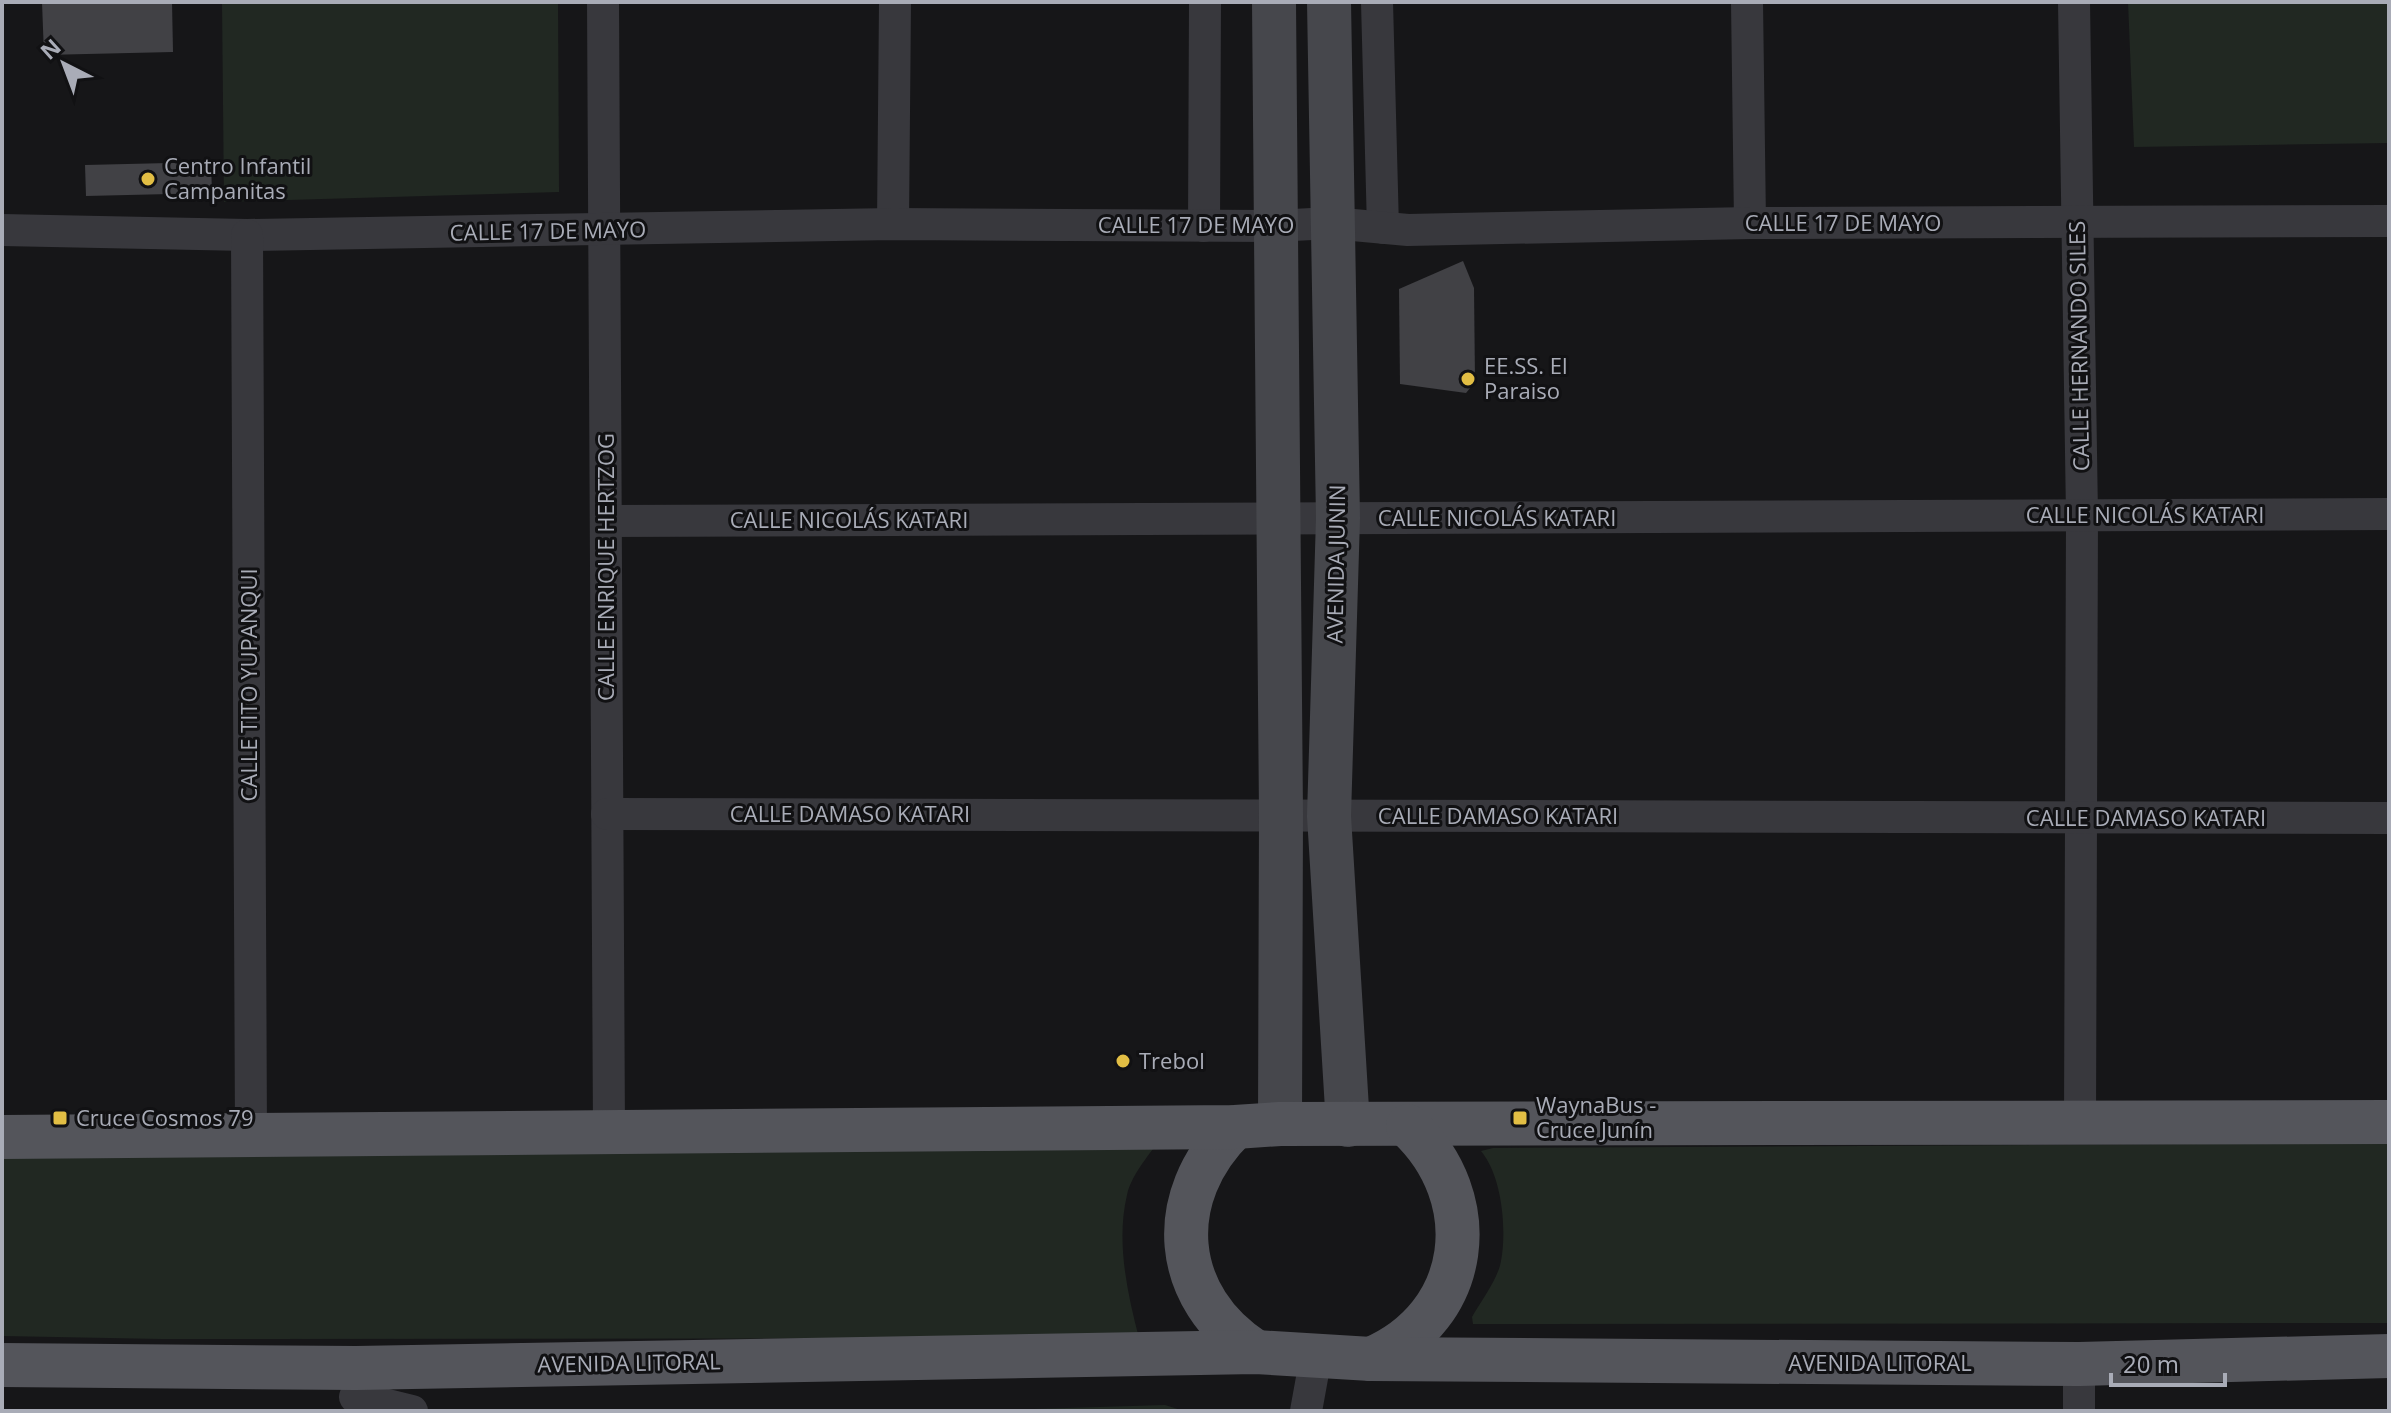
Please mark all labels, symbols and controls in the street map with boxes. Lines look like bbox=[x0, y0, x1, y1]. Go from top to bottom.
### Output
north arrow bbox=[24, 24, 104, 104]
text: N bbox=[33, 31, 67, 66]
place label: Centro Infantil Campanitas bbox=[164, 150, 311, 205]
marker: Centro Infantil Campanitas bbox=[139, 170, 157, 188]
street label: CALLE 17 DE MAYO bbox=[1745, 207, 1941, 237]
street label: CALLE 17 DE MAYO bbox=[1098, 209, 1294, 239]
street label: CALLE 17 DE MAYO bbox=[449, 213, 647, 247]
street label: CALLE HERNANDO SILES bbox=[2061, 221, 2095, 472]
place label: EE.SS. El Paraiso bbox=[1484, 350, 1568, 405]
marker: EE.SS. El Paraiso bbox=[1459, 370, 1477, 388]
street label: CALLE ENRIQUE HERTZOG bbox=[590, 433, 620, 701]
street label: AVENIDA JUNIN bbox=[1319, 484, 1351, 644]
street label: CALLE NICOLÁS KATARI bbox=[2026, 499, 2264, 529]
street label: CALLE NICOLÁS KATARI bbox=[1378, 502, 1616, 532]
street label: CALLE NICOLÁS KATARI bbox=[730, 504, 968, 534]
street label: CALLE TITO YUPANQUI bbox=[233, 568, 263, 802]
street label: CALLE DAMASO KATARI bbox=[730, 798, 970, 828]
street label: CALLE DAMASO KATARI bbox=[1378, 800, 1618, 830]
street label: CALLE DAMASO KATARI bbox=[2026, 802, 2266, 832]
place label: Trebol bbox=[1139, 1045, 1205, 1075]
marker: Trebol bbox=[1114, 1052, 1132, 1070]
place label: WaynaBus - Cruce Junín bbox=[1536, 1089, 1656, 1144]
place label: Cruce Cosmos 79 bbox=[76, 1102, 253, 1132]
marker: Cruce Cosmos 79 bbox=[51, 1109, 69, 1127]
marker: WaynaBus - Cruce Junín bbox=[1511, 1109, 1529, 1127]
scale bar bbox=[2111, 1337, 2225, 1387]
street label: AVENIDA LITORAL bbox=[537, 1345, 721, 1379]
street label: AVENIDA LITORAL bbox=[1788, 1347, 1972, 1377]
text: 20 m bbox=[2123, 1347, 2179, 1380]

